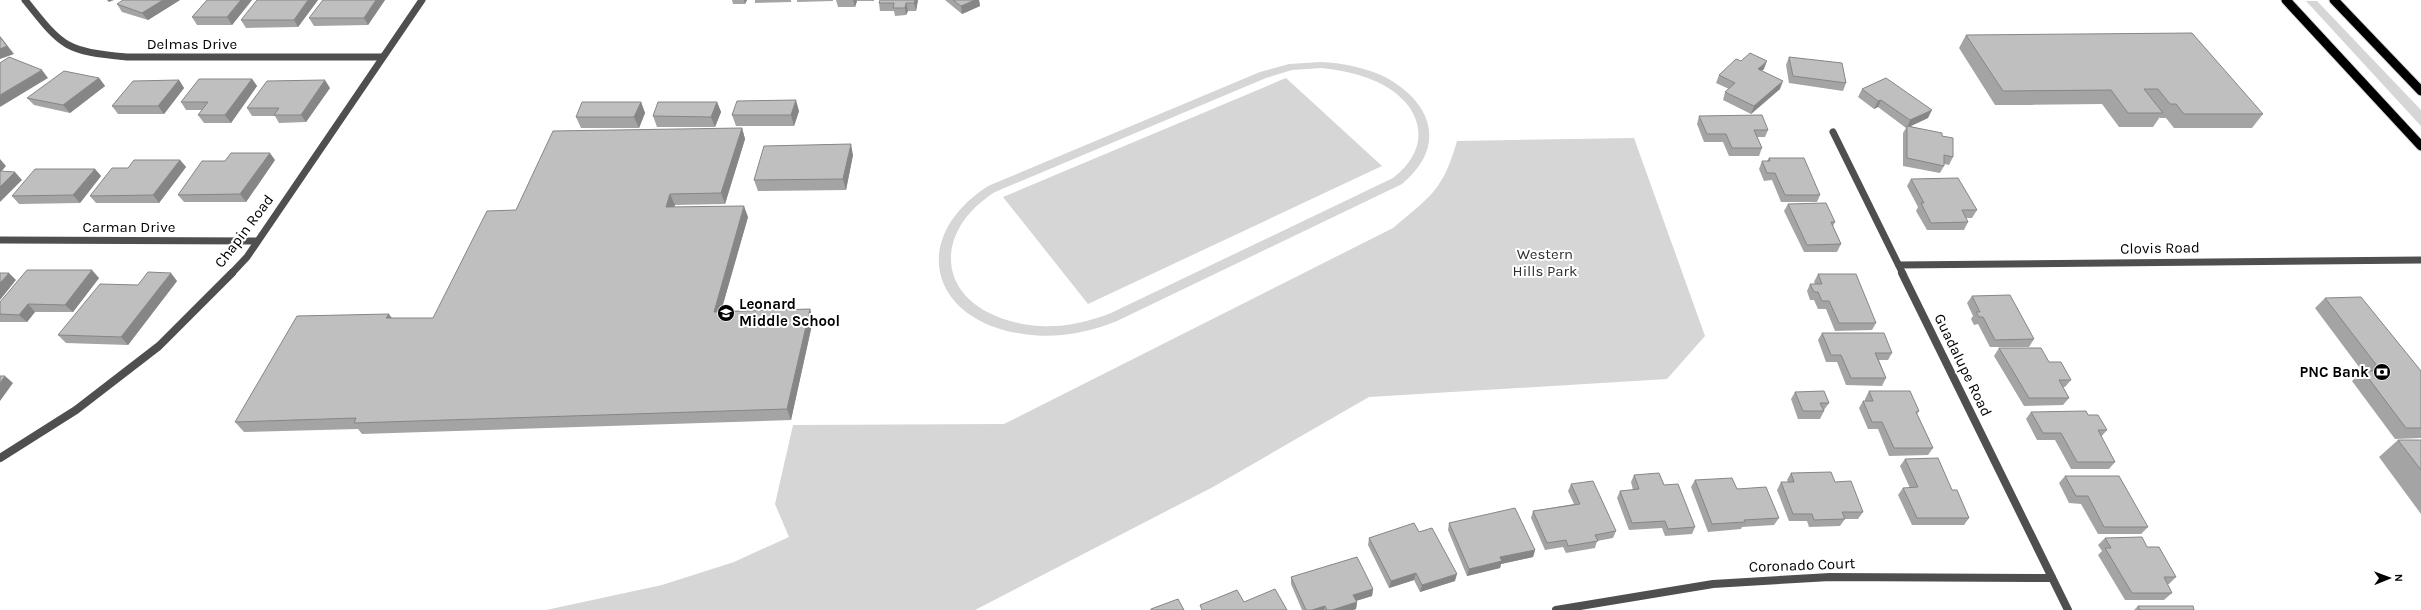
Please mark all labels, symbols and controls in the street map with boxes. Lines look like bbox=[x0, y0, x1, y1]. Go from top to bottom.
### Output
street label: Delmas Drive bbox=[147, 35, 237, 53]
street label: Chapin Road bbox=[211, 191, 277, 271]
street label: Carman Drive bbox=[83, 218, 175, 236]
street label: Clovis Road bbox=[2120, 238, 2200, 258]
park label: Western Hills Park bbox=[1513, 245, 1577, 280]
place label: Leonard Middle School bbox=[739, 295, 840, 330]
school or university icon: Leonard Middle School bbox=[716, 303, 736, 323]
street label: Guadalupe Road bbox=[1930, 311, 1996, 419]
bank icon: PNC Bank bbox=[2372, 362, 2392, 382]
place label: PNC Bank bbox=[2300, 363, 2369, 381]
street label: Coronado Court bbox=[1748, 554, 1856, 576]
north arrow bbox=[2369, 558, 2409, 598]
text: N bbox=[2392, 574, 2405, 582]

